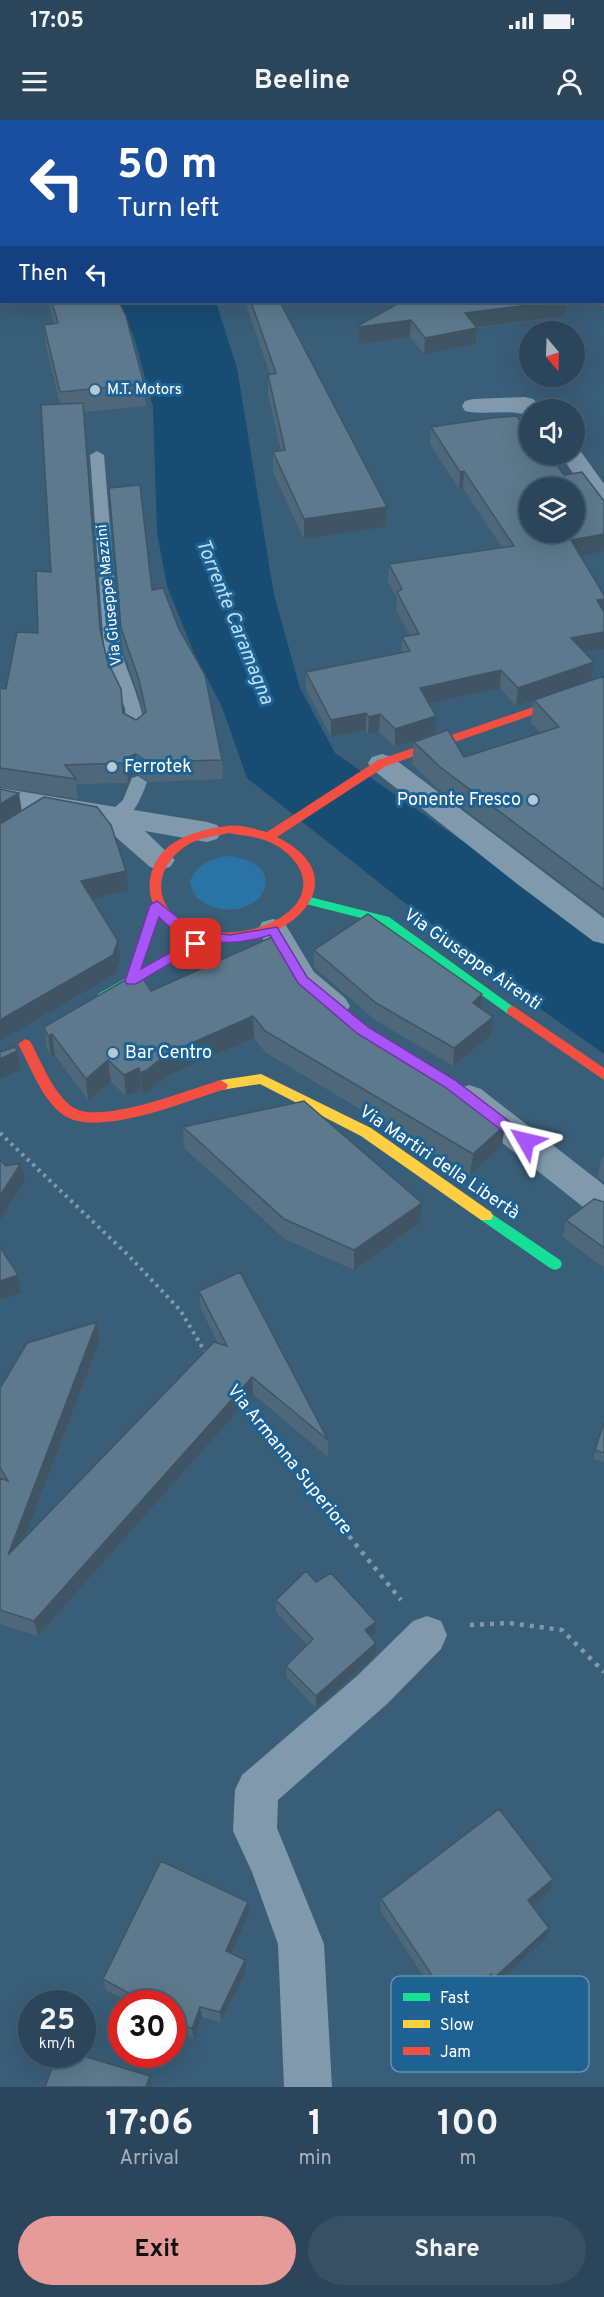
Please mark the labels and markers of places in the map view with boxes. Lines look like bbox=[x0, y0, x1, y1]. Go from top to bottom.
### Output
place label: M.T. Motors bbox=[107, 381, 182, 400]
marker: M.T. Motors bbox=[88, 383, 102, 397]
place label: Ferrotek bbox=[124, 756, 192, 779]
marker: Ferrotek bbox=[105, 760, 119, 774]
place label: Ponente Fresco bbox=[397, 789, 521, 812]
marker: Ponente Fresco bbox=[526, 793, 540, 807]
pin bbox=[170, 918, 221, 969]
place label: Bar Centro bbox=[125, 1042, 212, 1065]
marker: Bar Centro bbox=[106, 1046, 120, 1060]

